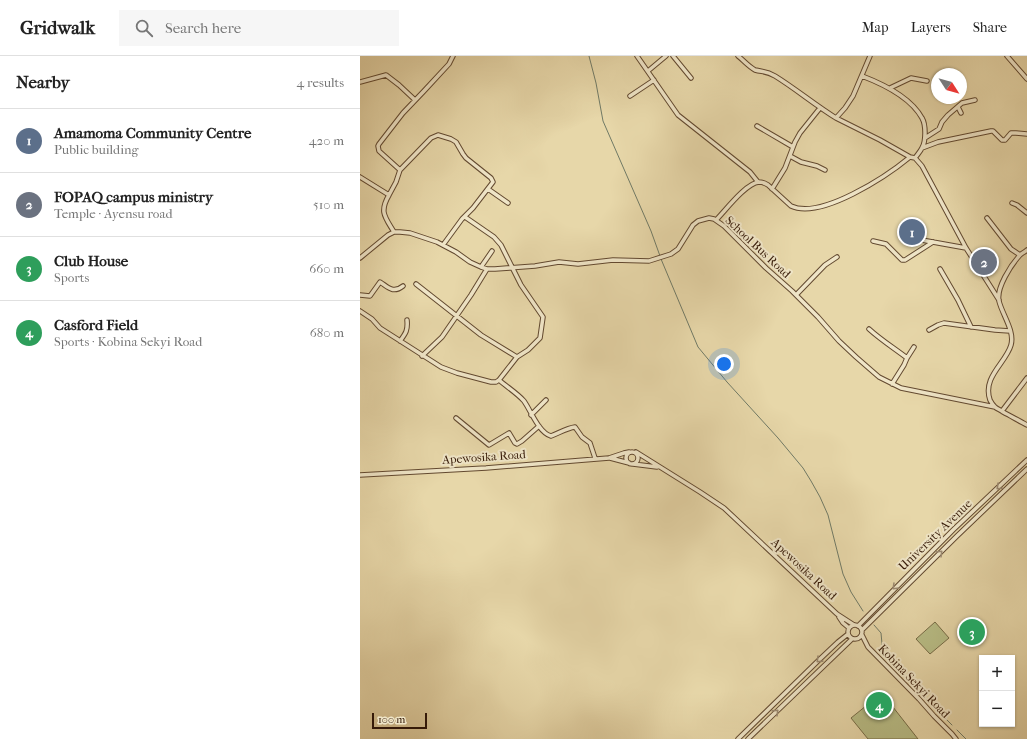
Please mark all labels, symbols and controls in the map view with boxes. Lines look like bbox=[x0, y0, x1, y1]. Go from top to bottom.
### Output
search box bbox=[119, 10, 399, 46]
text: Gridwalk bbox=[20, 17, 95, 39]
icon: search bbox=[133, 17, 155, 39]
text: Search here bbox=[165, 19, 241, 37]
text: Map bbox=[862, 19, 889, 36]
text: Layers bbox=[911, 19, 951, 36]
text: Share bbox=[973, 19, 1007, 36]
north arrow bbox=[931, 68, 967, 104]
text: Nearby bbox=[16, 72, 70, 92]
text: 4 results bbox=[297, 75, 344, 90]
text: Amamoma Community Centre bbox=[54, 124, 251, 142]
text: 1 bbox=[27, 133, 31, 148]
text: 420 m bbox=[309, 133, 344, 148]
text: Public building bbox=[54, 142, 139, 157]
text: FOPAQ campus ministry bbox=[54, 188, 213, 206]
text: 2 bbox=[26, 197, 32, 212]
text: 510 m bbox=[313, 197, 344, 212]
text: Temple · Ayensu road bbox=[54, 206, 173, 221]
street label: School Bus Road bbox=[722, 213, 794, 281]
pin: 1 bbox=[899, 217, 925, 247]
pin: 2 bbox=[971, 247, 997, 277]
text: Club House bbox=[54, 252, 128, 270]
text: 3 bbox=[26, 261, 32, 276]
text: 660 m bbox=[309, 261, 344, 276]
text: Sports bbox=[54, 270, 89, 285]
text: Casford Field bbox=[54, 316, 138, 334]
text: 4 bbox=[25, 325, 33, 340]
text: 680 m bbox=[310, 325, 344, 340]
text: Sports · Kobina Sekyi Road bbox=[54, 334, 202, 349]
your location bbox=[714, 354, 734, 374]
street label: Apewosika Road bbox=[441, 447, 527, 467]
one-way arrow bbox=[996, 482, 1004, 490]
street label: University Avenue bbox=[895, 496, 975, 573]
street label: Apewosika Road bbox=[768, 535, 840, 603]
one-way arrow bbox=[935, 550, 943, 558]
one-way arrow bbox=[892, 582, 900, 590]
pin: 3 bbox=[959, 617, 985, 647]
street label: Kobina Sekyi Road bbox=[875, 641, 953, 721]
one-way arrow bbox=[816, 655, 824, 663]
map controls bbox=[979, 655, 1015, 727]
button: + bbox=[979, 655, 1015, 691]
pin: 4 bbox=[866, 690, 892, 720]
button: − bbox=[979, 691, 1015, 727]
one-way arrow bbox=[771, 709, 779, 717]
scale bar bbox=[372, 711, 427, 730]
text: 100 m bbox=[378, 713, 406, 726]

